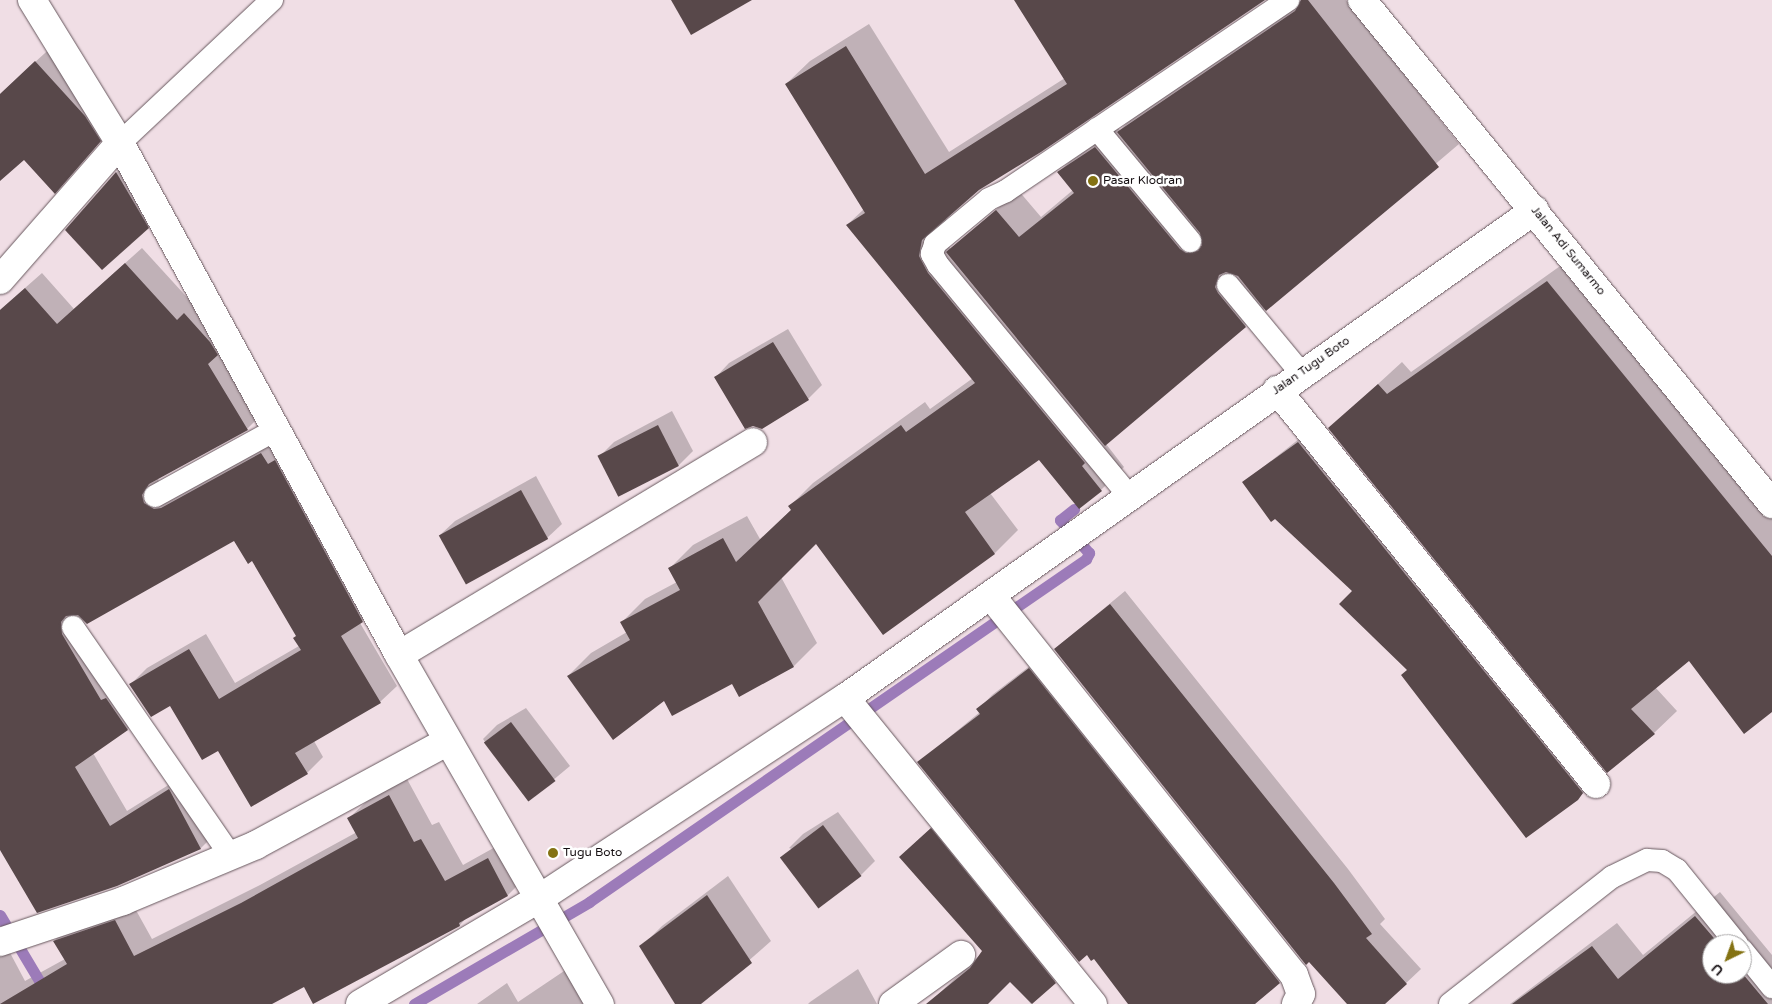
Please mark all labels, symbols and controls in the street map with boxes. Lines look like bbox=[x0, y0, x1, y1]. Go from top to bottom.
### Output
place label: Pasar Klodran bbox=[1103, 174, 1182, 188]
marker: Pasar Klodran bbox=[1087, 175, 1099, 187]
street label: Jalan Adi Sumarmo bbox=[1528, 204, 1608, 298]
street label: Jalan Tugu Boto bbox=[1269, 334, 1353, 398]
place label: Tugu Boto bbox=[563, 846, 622, 860]
marker: Tugu Boto bbox=[547, 847, 559, 859]
north arrow bbox=[1702, 934, 1752, 984]
text: U bbox=[1708, 960, 1727, 980]

